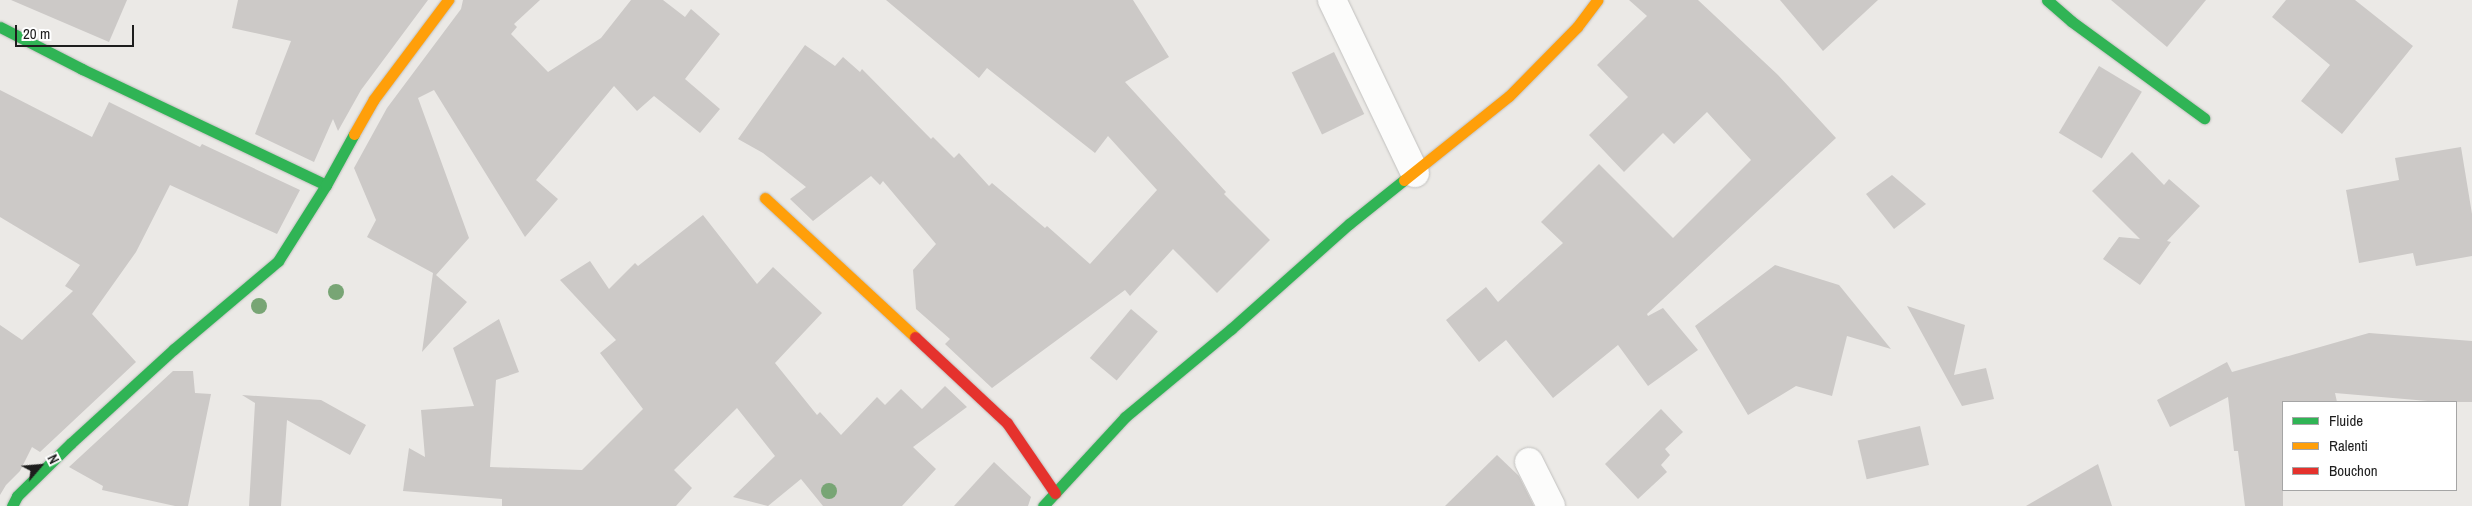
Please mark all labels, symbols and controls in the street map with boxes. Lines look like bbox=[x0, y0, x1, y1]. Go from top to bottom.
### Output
scale bar bbox=[18, 15, 136, 47]
text: 20 m bbox=[23, 23, 50, 44]
legend bbox=[2282, 401, 2457, 491]
text: Fluide bbox=[2329, 410, 2363, 431]
text: Ralenti bbox=[2329, 435, 2368, 456]
north arrow bbox=[15, 441, 65, 491]
text: N bbox=[43, 451, 63, 467]
text: Bouchon bbox=[2329, 460, 2378, 481]

